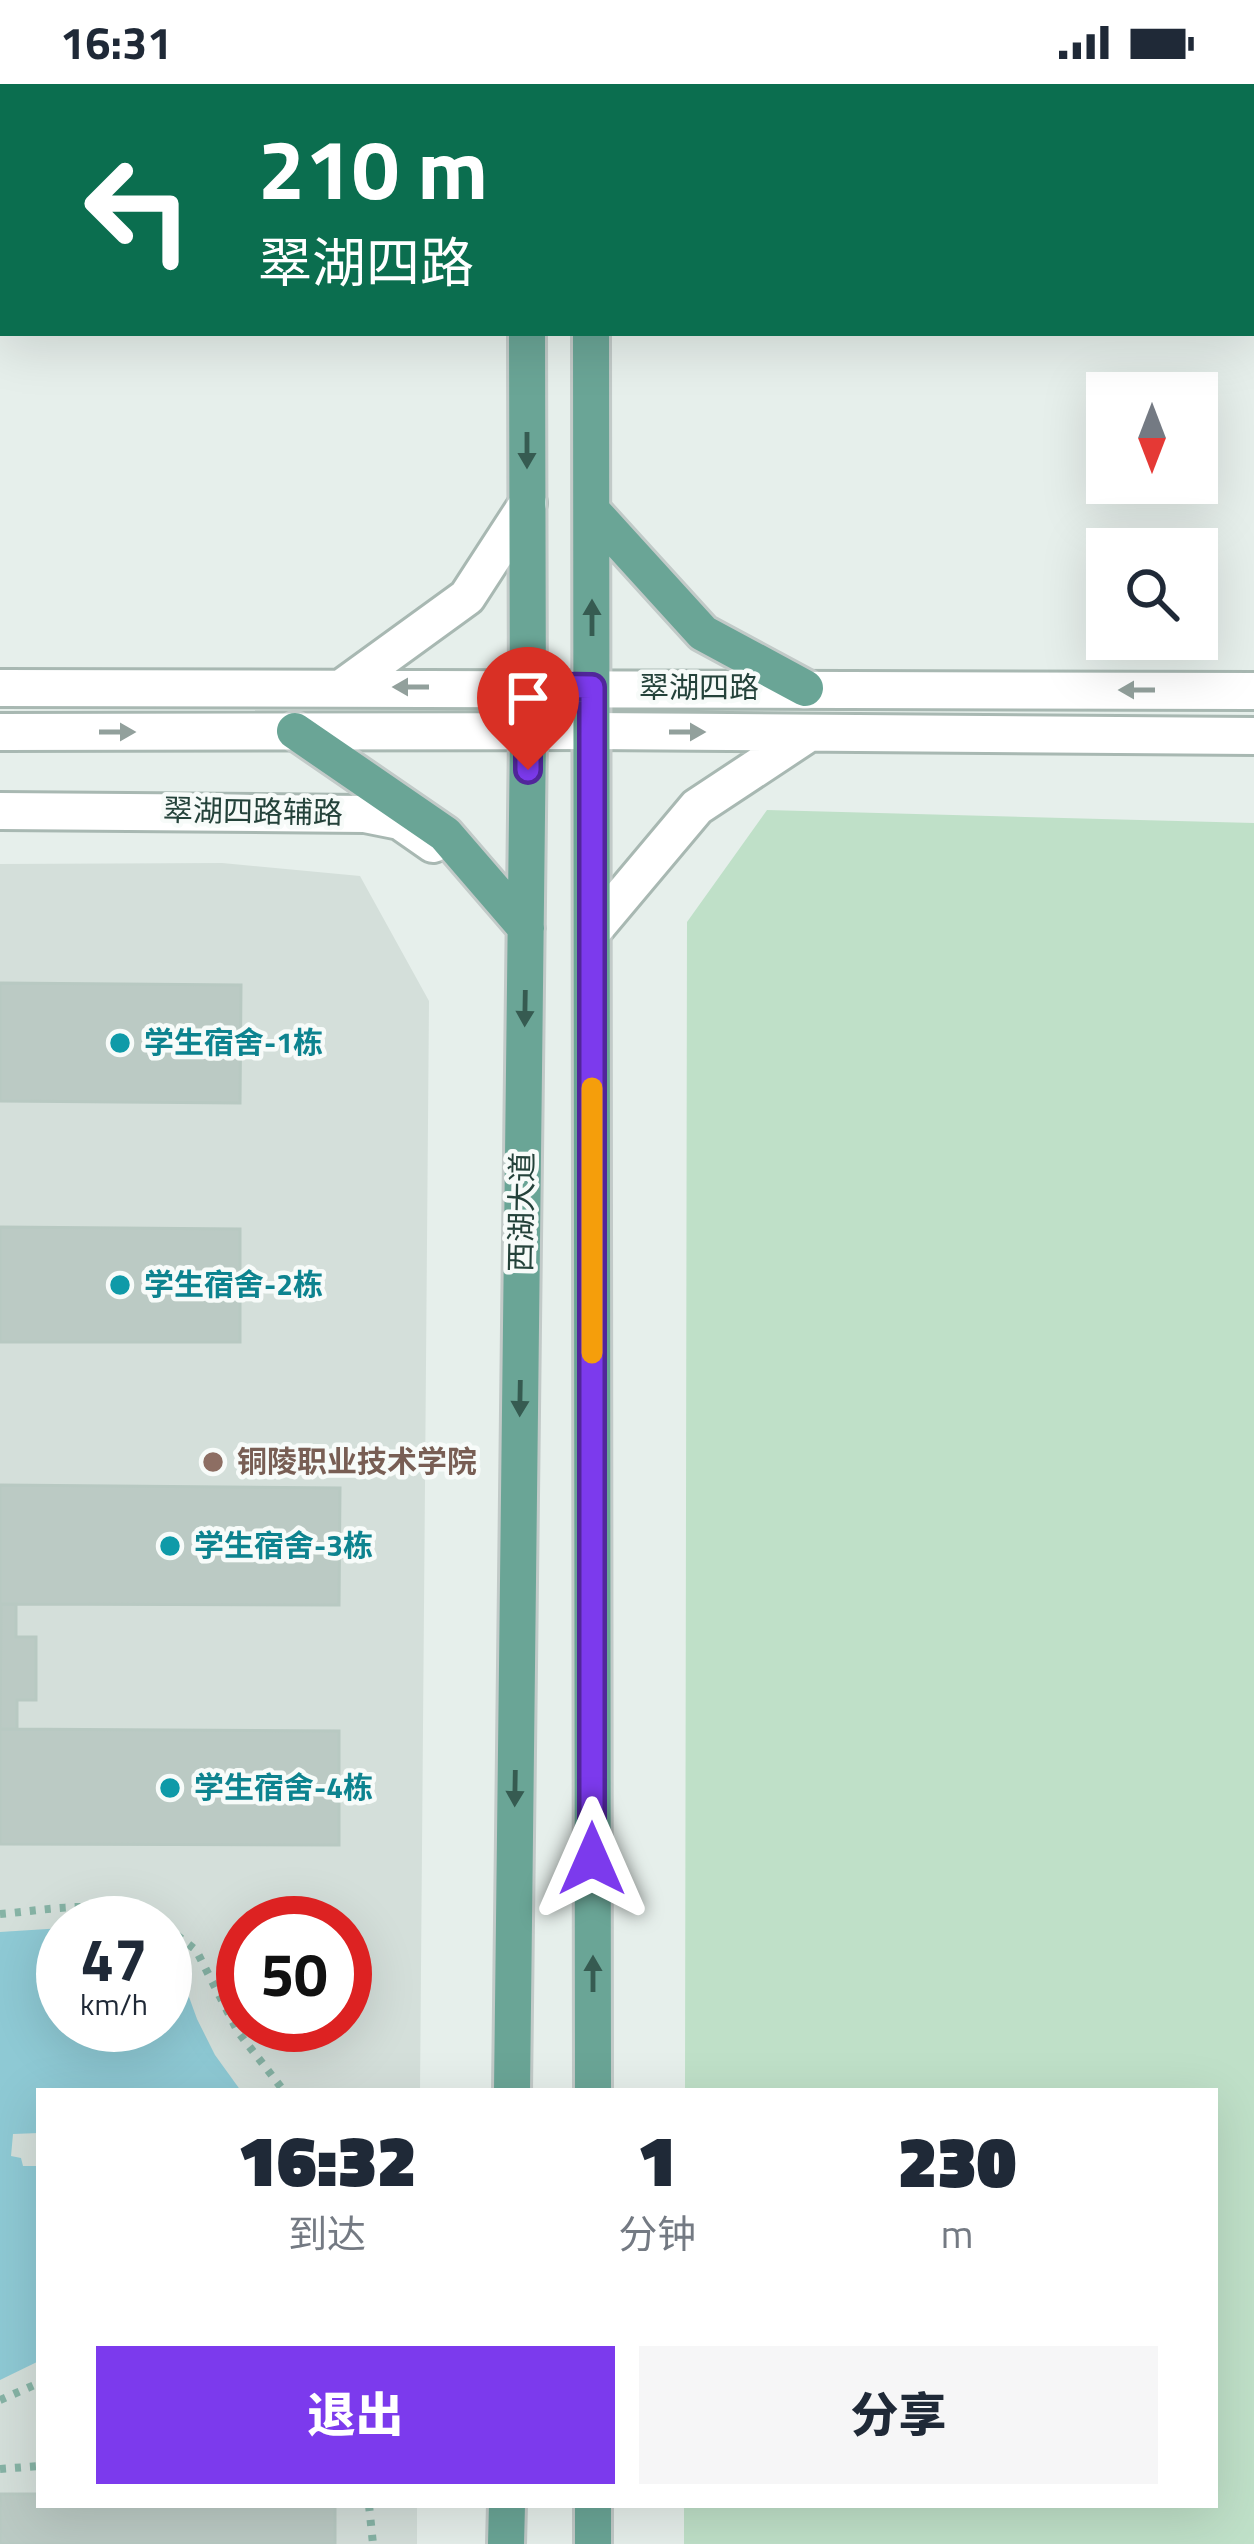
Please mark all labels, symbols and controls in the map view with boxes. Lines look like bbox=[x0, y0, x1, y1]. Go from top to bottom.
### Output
text: 16:31 bbox=[60, 8, 172, 76]
text: 210 m bbox=[258, 104, 488, 232]
icon: left bbox=[60, 132, 216, 288]
text: 翠湖四路 bbox=[258, 221, 474, 303]
north arrow bbox=[1086, 372, 1218, 504]
map controls bbox=[1086, 372, 1218, 660]
one-way arrow bbox=[518, 432, 537, 470]
button: search bbox=[1086, 528, 1218, 660]
one-way arrow bbox=[582, 598, 602, 636]
pin bbox=[477, 647, 579, 770]
street label: 翠湖四路 bbox=[639, 664, 759, 710]
icon: arrive bbox=[495, 665, 561, 731]
one-way arrow bbox=[391, 677, 429, 697]
one-way arrow bbox=[1117, 680, 1155, 700]
one-way arrow bbox=[99, 722, 137, 742]
one-way arrow bbox=[669, 722, 707, 741]
street label: 翠湖四路辅路 bbox=[163, 786, 343, 836]
one-way arrow bbox=[515, 990, 534, 1028]
place label: 学生宿舍-1栋 bbox=[144, 1019, 323, 1065]
marker: 学生宿舍-1栋 bbox=[107, 1030, 133, 1056]
street label: 西湖大道 bbox=[497, 1152, 545, 1272]
place label: 学生宿舍-2栋 bbox=[144, 1261, 323, 1307]
marker: 学生宿舍-2栋 bbox=[107, 1272, 133, 1298]
one-way arrow bbox=[510, 1380, 530, 1418]
place label: 铜陵职业技术学院 bbox=[237, 1438, 477, 1484]
marker: 铜陵职业技术学院 bbox=[200, 1449, 226, 1475]
place label: 学生宿舍-3栋 bbox=[194, 1522, 373, 1568]
marker: 学生宿舍-3栋 bbox=[157, 1533, 183, 1559]
place label: 学生宿舍-4栋 bbox=[194, 1764, 373, 1810]
one-way arrow bbox=[506, 1770, 525, 1808]
marker: 学生宿舍-4栋 bbox=[157, 1775, 183, 1801]
position arrow bbox=[529, 1796, 655, 1922]
speed limit sign: 50 bbox=[216, 1896, 372, 2052]
text: 47 bbox=[80, 1913, 148, 2004]
one-way arrow bbox=[583, 1954, 603, 1992]
text: km/h bbox=[80, 1981, 148, 2027]
text: 16:32 bbox=[238, 2104, 417, 2214]
text: 1 bbox=[637, 2104, 677, 2214]
text: 230 bbox=[898, 2105, 1016, 2215]
text: 到达 bbox=[288, 2204, 366, 2263]
text: 分钟 bbox=[618, 2204, 696, 2263]
text: m bbox=[941, 2204, 973, 2263]
button: 退出 bbox=[96, 2346, 615, 2484]
button: 分享 bbox=[639, 2346, 1158, 2484]

